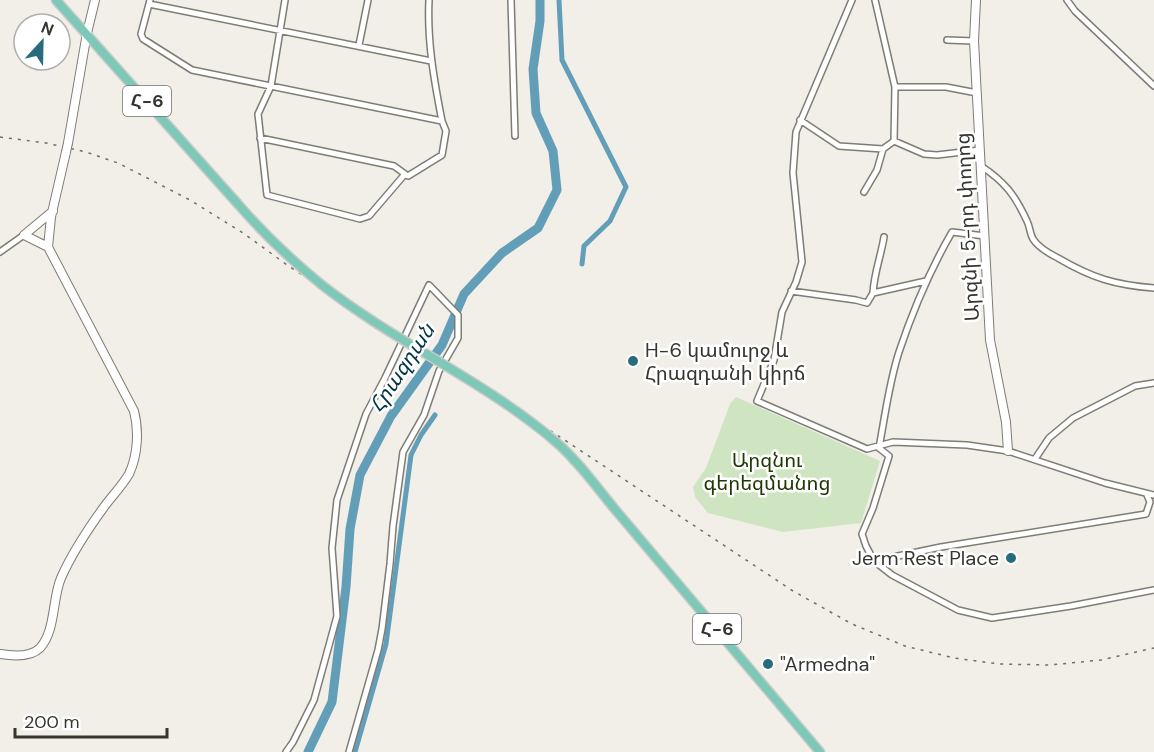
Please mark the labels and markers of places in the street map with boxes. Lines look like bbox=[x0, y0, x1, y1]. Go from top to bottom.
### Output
place label: H-6 կամուրջ և Հրազդանի կիրճ bbox=[645, 337, 805, 386]
marker: H-6 կամուրջ և Հրազդանի կիրճ bbox=[626, 354, 640, 368]
place label: Jerm Rest Place bbox=[852, 545, 999, 571]
marker: Jerm Rest Place bbox=[1004, 551, 1018, 565]
place label: "Armedna" bbox=[780, 651, 875, 677]
marker: "Armedna" bbox=[761, 657, 775, 671]

